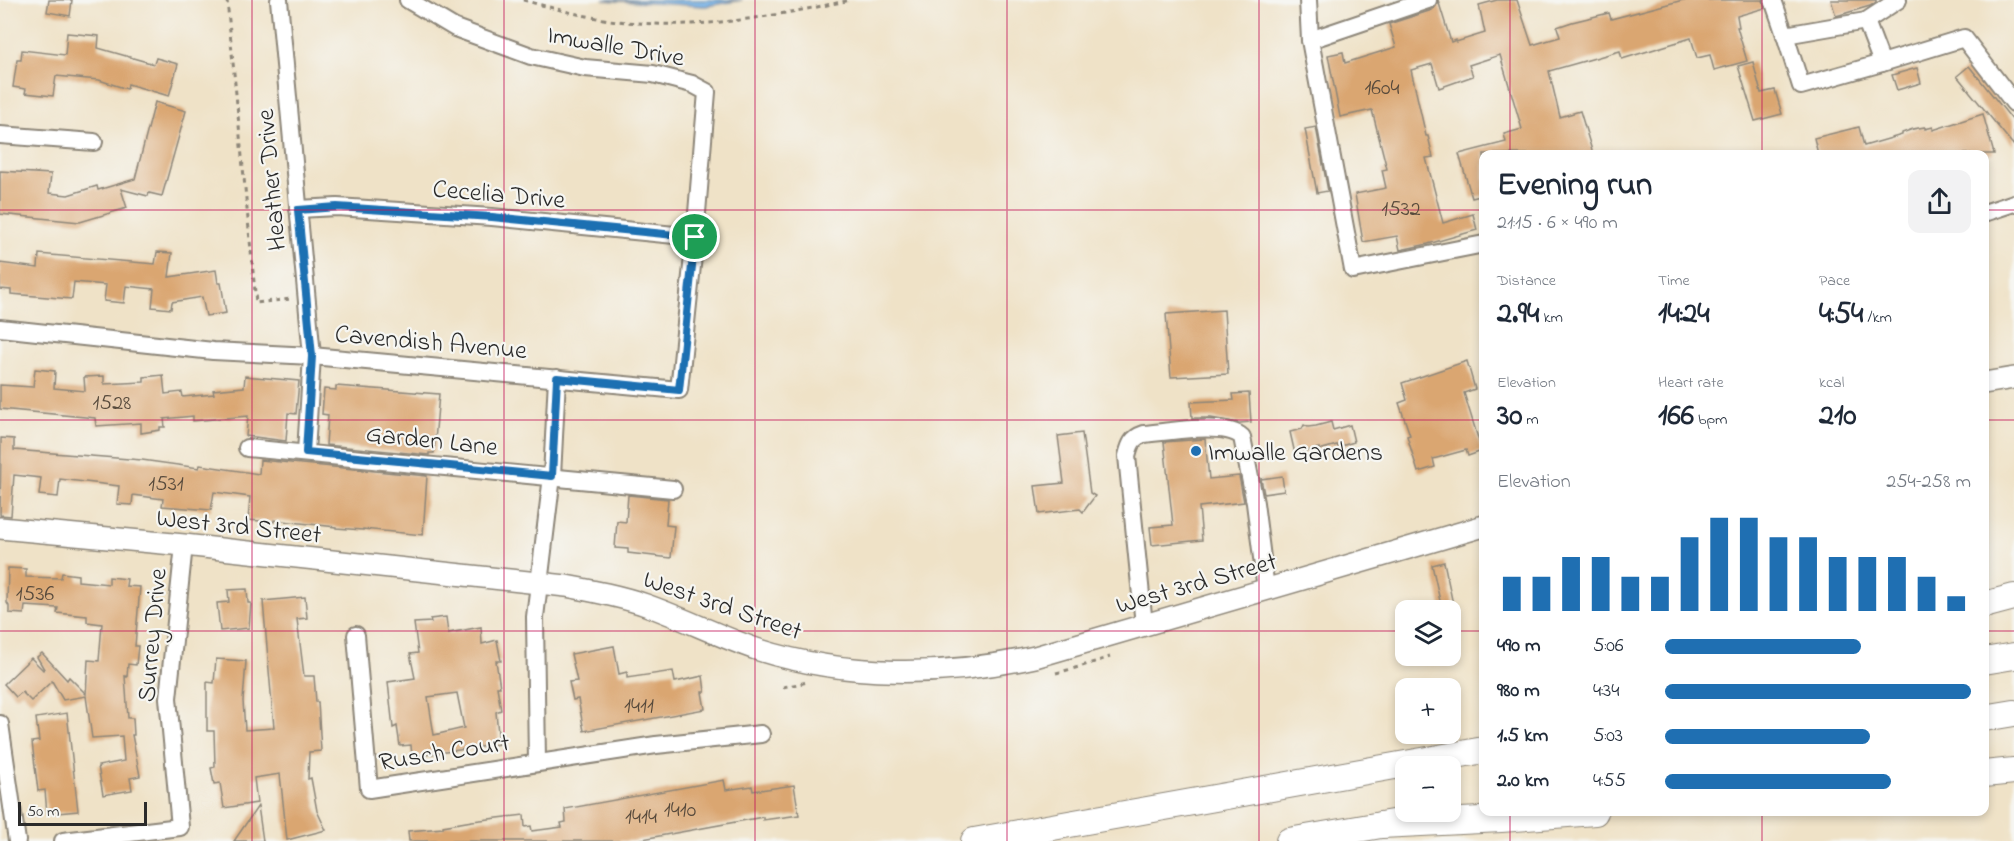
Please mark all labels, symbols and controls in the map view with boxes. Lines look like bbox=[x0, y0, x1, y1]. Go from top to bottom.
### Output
street label: Imwalle Drive bbox=[544, 17, 687, 79]
house number: 1604 bbox=[1364, 73, 1400, 105]
street label: Heather Drive bbox=[248, 107, 298, 252]
text: Evening run bbox=[1497, 162, 1652, 210]
button: share bbox=[1908, 170, 1971, 233]
street label: Cecelia Drive bbox=[431, 171, 567, 221]
house number: 1532 bbox=[1381, 194, 1421, 226]
text: 21:15 · 6 × 490 m bbox=[1497, 209, 1618, 238]
pin bbox=[669, 211, 720, 262]
icon: arrive bbox=[678, 220, 711, 253]
text: Distance bbox=[1497, 269, 1556, 293]
text: Time bbox=[1658, 269, 1690, 293]
text: Pace bbox=[1819, 269, 1850, 293]
text: 2.94 bbox=[1497, 293, 1539, 337]
text: 14:24 bbox=[1658, 293, 1710, 337]
text: 4:54 bbox=[1819, 293, 1863, 337]
text: km bbox=[1539, 306, 1563, 330]
text: /km bbox=[1863, 306, 1892, 330]
street label: Cavendish Avenue bbox=[333, 317, 529, 371]
text: Elevation bbox=[1497, 371, 1556, 395]
text: Heart rate bbox=[1658, 371, 1724, 395]
text: kcal bbox=[1819, 371, 1844, 395]
house number: 1528 bbox=[93, 388, 131, 420]
text: 30 bbox=[1497, 395, 1522, 439]
text: 166 bbox=[1658, 395, 1694, 439]
text: 210 bbox=[1819, 395, 1856, 439]
text: m bbox=[1522, 408, 1539, 432]
text: bpm bbox=[1694, 408, 1728, 432]
street label: Garden Lane bbox=[364, 416, 500, 468]
place label: Imwalle Gardens bbox=[1208, 435, 1383, 473]
marker: Imwalle Gardens bbox=[1189, 444, 1203, 458]
text: Elevation bbox=[1497, 468, 1571, 497]
text: 254–258 m bbox=[1886, 468, 1971, 497]
house number: 1531 bbox=[148, 469, 184, 501]
street label: West 3rd Street bbox=[154, 500, 323, 556]
street label: West 3rd Street bbox=[1112, 544, 1282, 626]
street label: West 3rd Street bbox=[637, 562, 807, 652]
street label: Surrey Drive bbox=[129, 566, 179, 704]
house number: 1536 bbox=[16, 579, 54, 611]
map controls bbox=[1395, 600, 1461, 822]
button: layers bbox=[1395, 600, 1461, 666]
text: 490 m bbox=[1497, 632, 1540, 661]
text: 5:06 bbox=[1593, 632, 1624, 661]
text: 980 m bbox=[1497, 677, 1540, 706]
text: 4:34 bbox=[1593, 677, 1619, 706]
button: + bbox=[1395, 678, 1461, 744]
house number: 1411 bbox=[624, 691, 654, 723]
text: 1.5 km bbox=[1497, 722, 1548, 751]
text: 5:03 bbox=[1593, 722, 1623, 751]
street label: Rusch Court bbox=[376, 725, 513, 783]
button: − bbox=[1395, 756, 1461, 822]
text: 2.0 km bbox=[1497, 767, 1549, 796]
text: 4:55 bbox=[1593, 767, 1626, 796]
house number: 1410 bbox=[664, 795, 696, 827]
scale bar bbox=[18, 799, 147, 826]
text: 50 m bbox=[27, 800, 59, 824]
house number: 1414 bbox=[625, 802, 657, 834]

